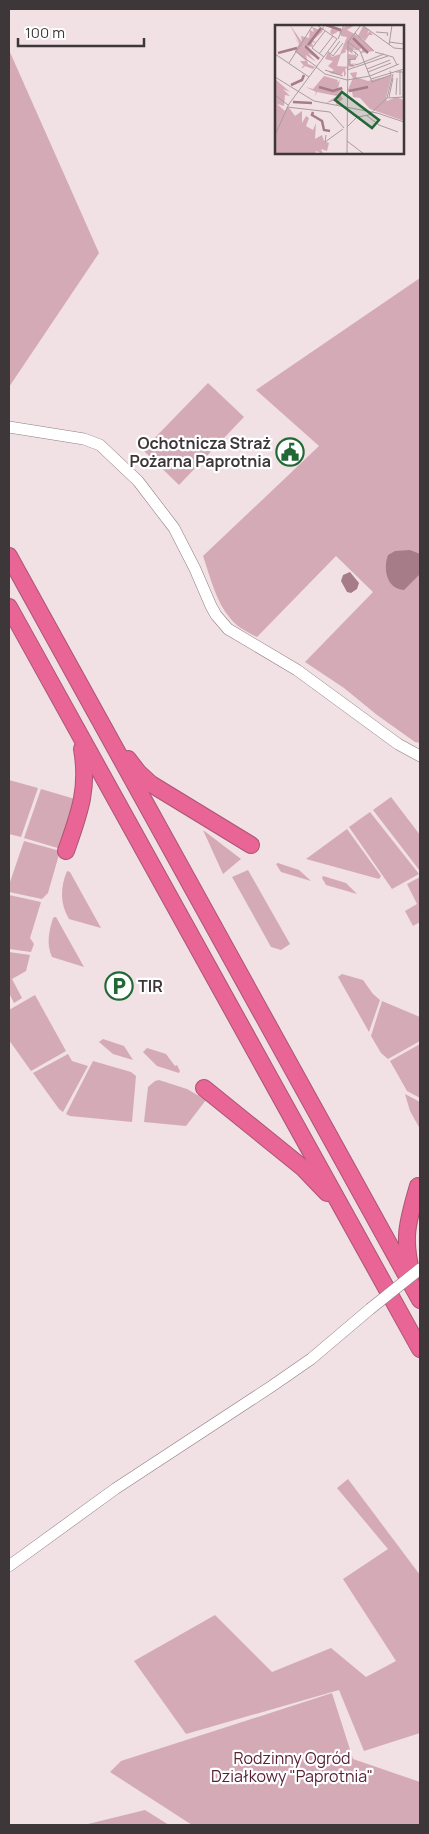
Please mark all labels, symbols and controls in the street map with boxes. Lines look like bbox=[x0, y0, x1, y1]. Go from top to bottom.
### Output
scale bar bbox=[18, 15, 144, 47]
text: 100 m bbox=[25, 22, 65, 43]
inset map bbox=[275, 25, 404, 154]
place label: Ochotnicza Straż Pożarna Paprotnia bbox=[129, 432, 271, 472]
public building icon: Ochotnicza Straż Pożarna Paprotnia bbox=[275, 437, 305, 467]
parking icon: TIR bbox=[104, 971, 134, 1001]
place label: TIR bbox=[138, 975, 163, 997]
park label: Rodzinny Ogród Działkowy "Paprotnia" bbox=[211, 1747, 373, 1787]

